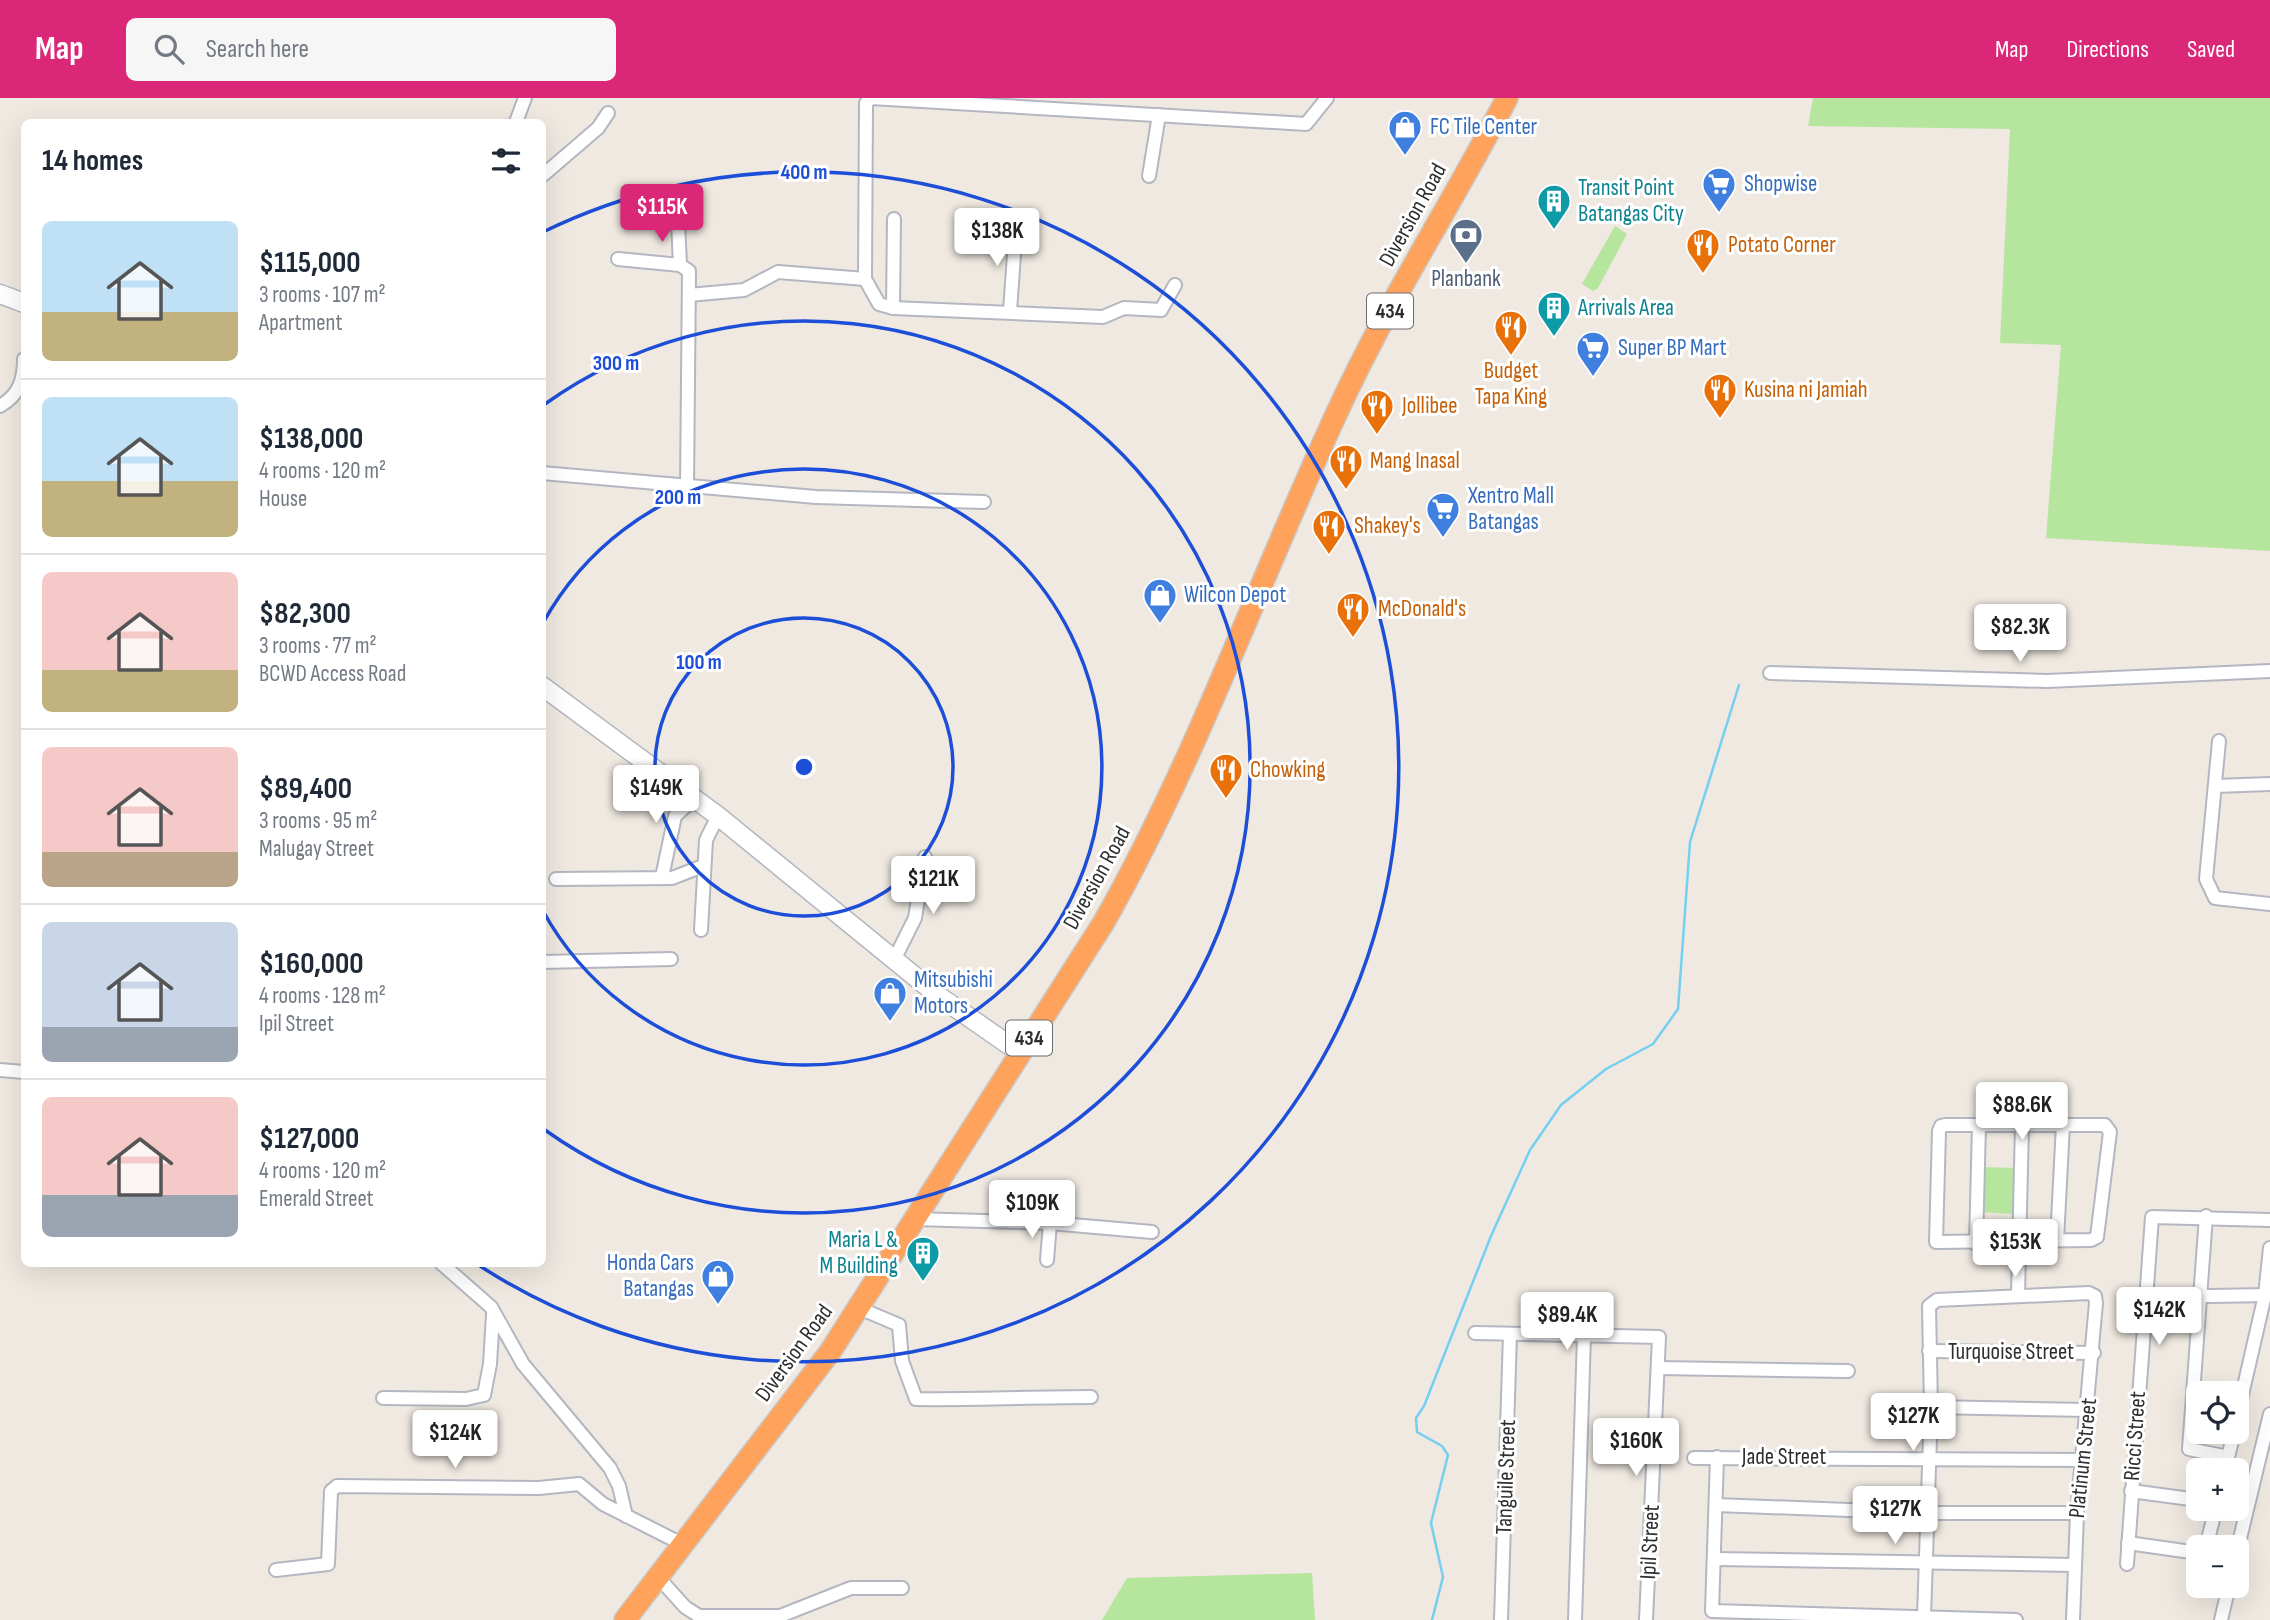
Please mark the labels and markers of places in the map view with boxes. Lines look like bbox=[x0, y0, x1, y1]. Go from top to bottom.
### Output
shop icon: FC Tile Center bbox=[1386, 108, 1424, 157]
place label: FC Tile Center bbox=[1430, 113, 1538, 141]
supermarket icon: Shopwise bbox=[1700, 165, 1738, 214]
place label: Shopwise bbox=[1744, 170, 1817, 198]
place label: Transit Point Batangas City bbox=[1578, 174, 1684, 228]
building icon: Transit Point Batangas City bbox=[1535, 182, 1573, 231]
pin: $115K bbox=[613, 184, 711, 244]
pin: $138K bbox=[948, 208, 1046, 268]
bank icon: Planbank bbox=[1447, 216, 1485, 265]
restaurant icon: Potato Corner bbox=[1684, 226, 1722, 275]
place label: Potato Corner bbox=[1728, 231, 1836, 259]
place label: Planbank bbox=[1431, 265, 1501, 293]
building icon: Arrivals Area bbox=[1535, 289, 1573, 338]
place label: Arrivals Area bbox=[1577, 294, 1674, 322]
restaurant icon: Budget Tapa King bbox=[1492, 308, 1530, 357]
supermarket icon: Super BP Mart bbox=[1574, 329, 1612, 378]
place label: Super BP Mart bbox=[1618, 334, 1727, 362]
place label: Budget Tapa King bbox=[1475, 357, 1547, 411]
restaurant icon: Kusina ni Jamiah bbox=[1701, 371, 1739, 420]
place label: Kusina ni Jamiah bbox=[1744, 376, 1868, 404]
restaurant icon: Jollibee bbox=[1358, 387, 1396, 436]
place label: Jollibee bbox=[1401, 392, 1458, 420]
restaurant icon: Mang Inasal bbox=[1327, 442, 1365, 491]
place label: Mang Inasal bbox=[1370, 447, 1460, 475]
place label: Xentro Mall Batangas bbox=[1467, 482, 1554, 536]
supermarket icon: Xentro Mall Batangas bbox=[1424, 490, 1462, 539]
restaurant icon: Shakey's bbox=[1310, 507, 1348, 556]
place label: Shakey's bbox=[1354, 512, 1421, 540]
shop icon: Wilcon Depot bbox=[1141, 576, 1179, 625]
place label: Wilcon Depot bbox=[1184, 581, 1286, 609]
restaurant icon: McDonald's bbox=[1334, 590, 1372, 639]
place label: McDonald's bbox=[1378, 595, 1466, 623]
pin: $82.3K bbox=[1963, 604, 2077, 664]
restaurant icon: Chowking bbox=[1207, 751, 1245, 800]
centre of rings bbox=[792, 755, 816, 779]
place label: Chowking bbox=[1250, 756, 1325, 784]
pin: $149K bbox=[607, 766, 705, 825]
pin: $121K bbox=[884, 856, 982, 916]
place label: Mitsubishi Motors bbox=[914, 966, 993, 1020]
shop icon: Mitsubishi Motors bbox=[871, 974, 909, 1023]
pin: $88.6K bbox=[1965, 1082, 2079, 1142]
pin: $109K bbox=[983, 1180, 1081, 1240]
pin: $153K bbox=[1966, 1220, 2064, 1279]
place label: Maria L & M Building bbox=[819, 1226, 898, 1280]
building icon: Maria L & M Building bbox=[904, 1234, 942, 1283]
place label: Honda Cars Batangas bbox=[607, 1249, 694, 1303]
shop icon: Honda Cars Batangas bbox=[699, 1257, 737, 1306]
pin: $142K bbox=[2110, 1288, 2208, 1347]
pin: $89.4K bbox=[1510, 1292, 1624, 1352]
pin: $127K bbox=[1864, 1394, 1962, 1453]
pin: $124K bbox=[406, 1410, 504, 1470]
pin: $160K bbox=[1587, 1418, 1685, 1478]
pin: $127K bbox=[1846, 1486, 1944, 1546]

